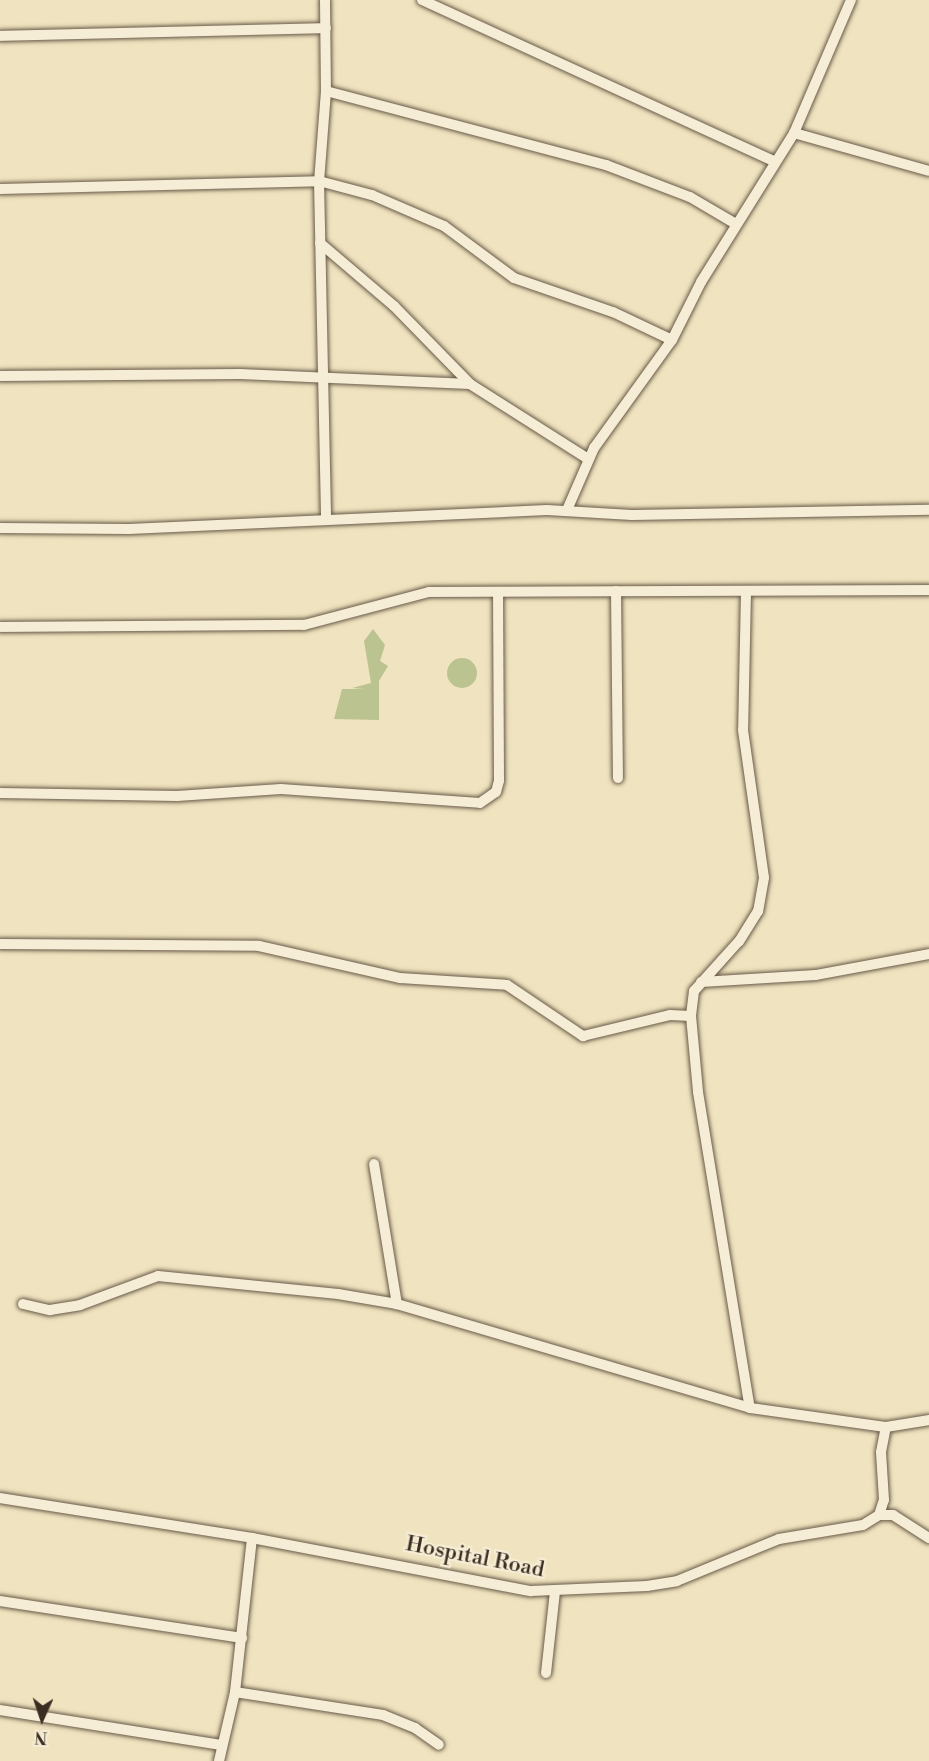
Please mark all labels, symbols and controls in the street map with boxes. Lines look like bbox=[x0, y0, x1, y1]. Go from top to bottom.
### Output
street label: Hospital Road bbox=[403, 1531, 547, 1583]
north arrow bbox=[12, 1689, 72, 1749]
text: N bbox=[34, 1727, 48, 1747]

